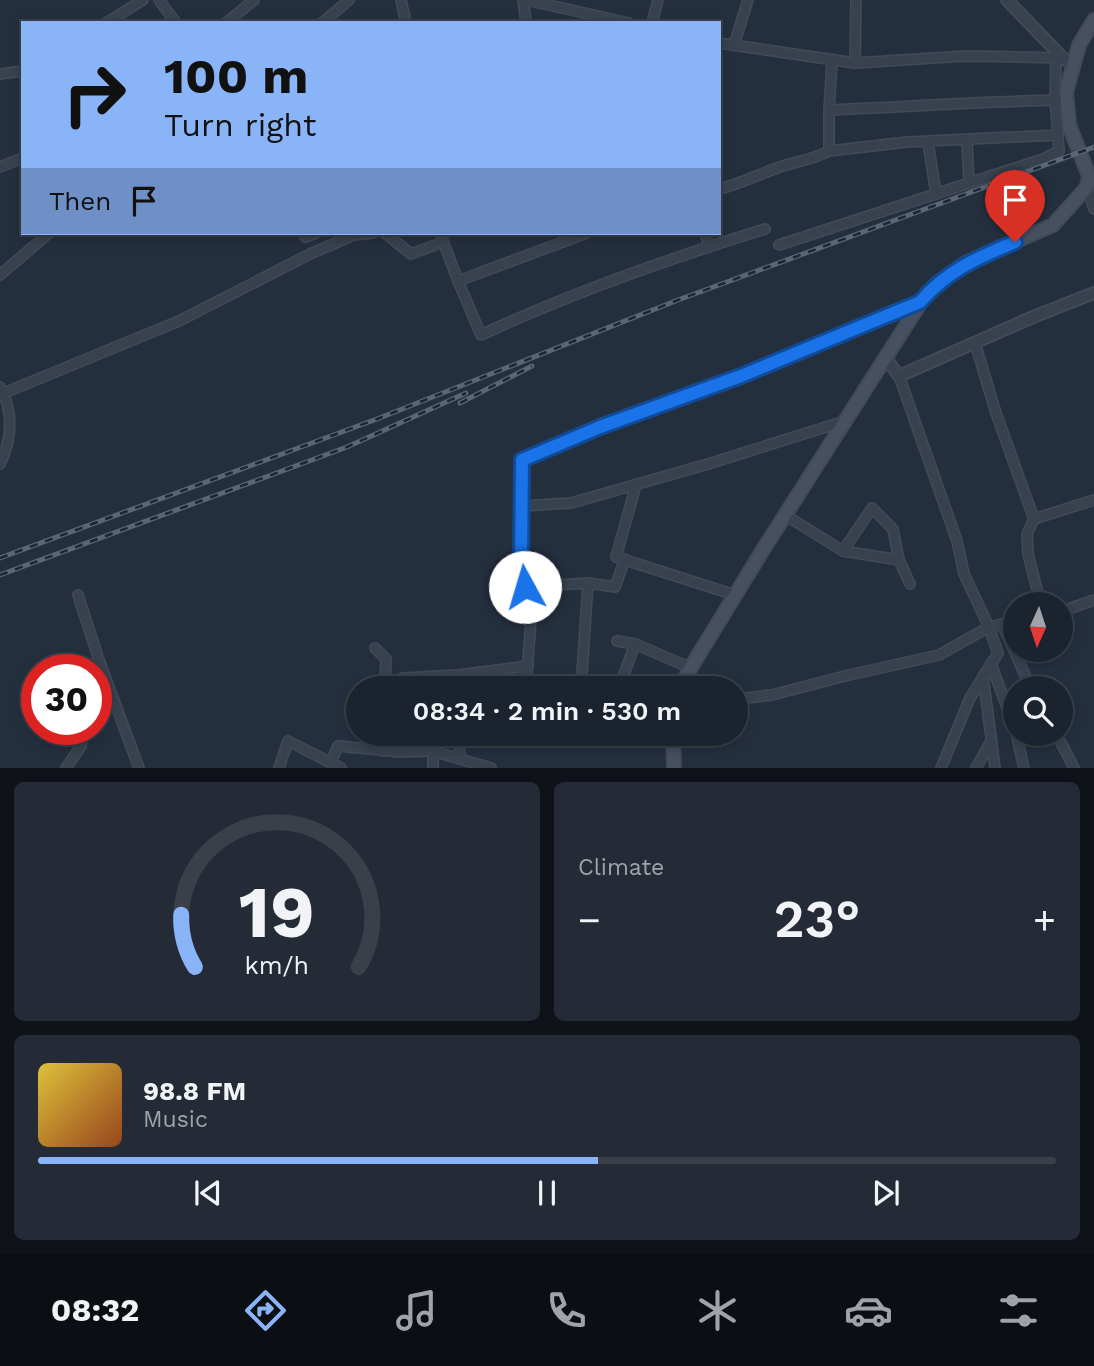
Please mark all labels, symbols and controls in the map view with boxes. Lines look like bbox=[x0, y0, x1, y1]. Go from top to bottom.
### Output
text: 100 m bbox=[164, 47, 308, 105]
icon: right bbox=[49, 49, 140, 140]
text: Turn right bbox=[164, 106, 316, 144]
pin bbox=[985, 170, 1045, 242]
icon: arrive bbox=[996, 181, 1034, 219]
icon: arrive bbox=[125, 182, 163, 220]
text: Then bbox=[49, 186, 111, 216]
position arrow bbox=[488, 550, 562, 624]
north arrow bbox=[1003, 592, 1073, 662]
map controls bbox=[1003, 592, 1073, 746]
speed limit sign: 30 bbox=[21, 654, 112, 745]
button: search bbox=[1003, 676, 1073, 746]
text: 08:34 · 2 min · 530 m bbox=[413, 696, 681, 726]
text: Climate bbox=[578, 854, 664, 881]
text: 19 bbox=[239, 870, 315, 956]
text: 23° bbox=[774, 889, 860, 950]
text: − bbox=[578, 898, 601, 942]
text: + bbox=[1033, 898, 1056, 942]
text: km/h bbox=[245, 951, 309, 980]
text: 98.8 FM bbox=[143, 1076, 246, 1106]
text: Music bbox=[143, 1106, 208, 1133]
icon: previous bbox=[189, 1174, 227, 1212]
icon: pause bbox=[528, 1174, 566, 1212]
icon: next bbox=[867, 1174, 905, 1212]
icon: directions bbox=[241, 1286, 290, 1335]
icon: music bbox=[392, 1286, 441, 1335]
icon: phone bbox=[542, 1286, 591, 1335]
icon: climate bbox=[693, 1286, 742, 1335]
icon: car bbox=[844, 1286, 893, 1335]
icon: filters bbox=[994, 1286, 1043, 1335]
text: 08:32 bbox=[51, 1291, 139, 1329]

